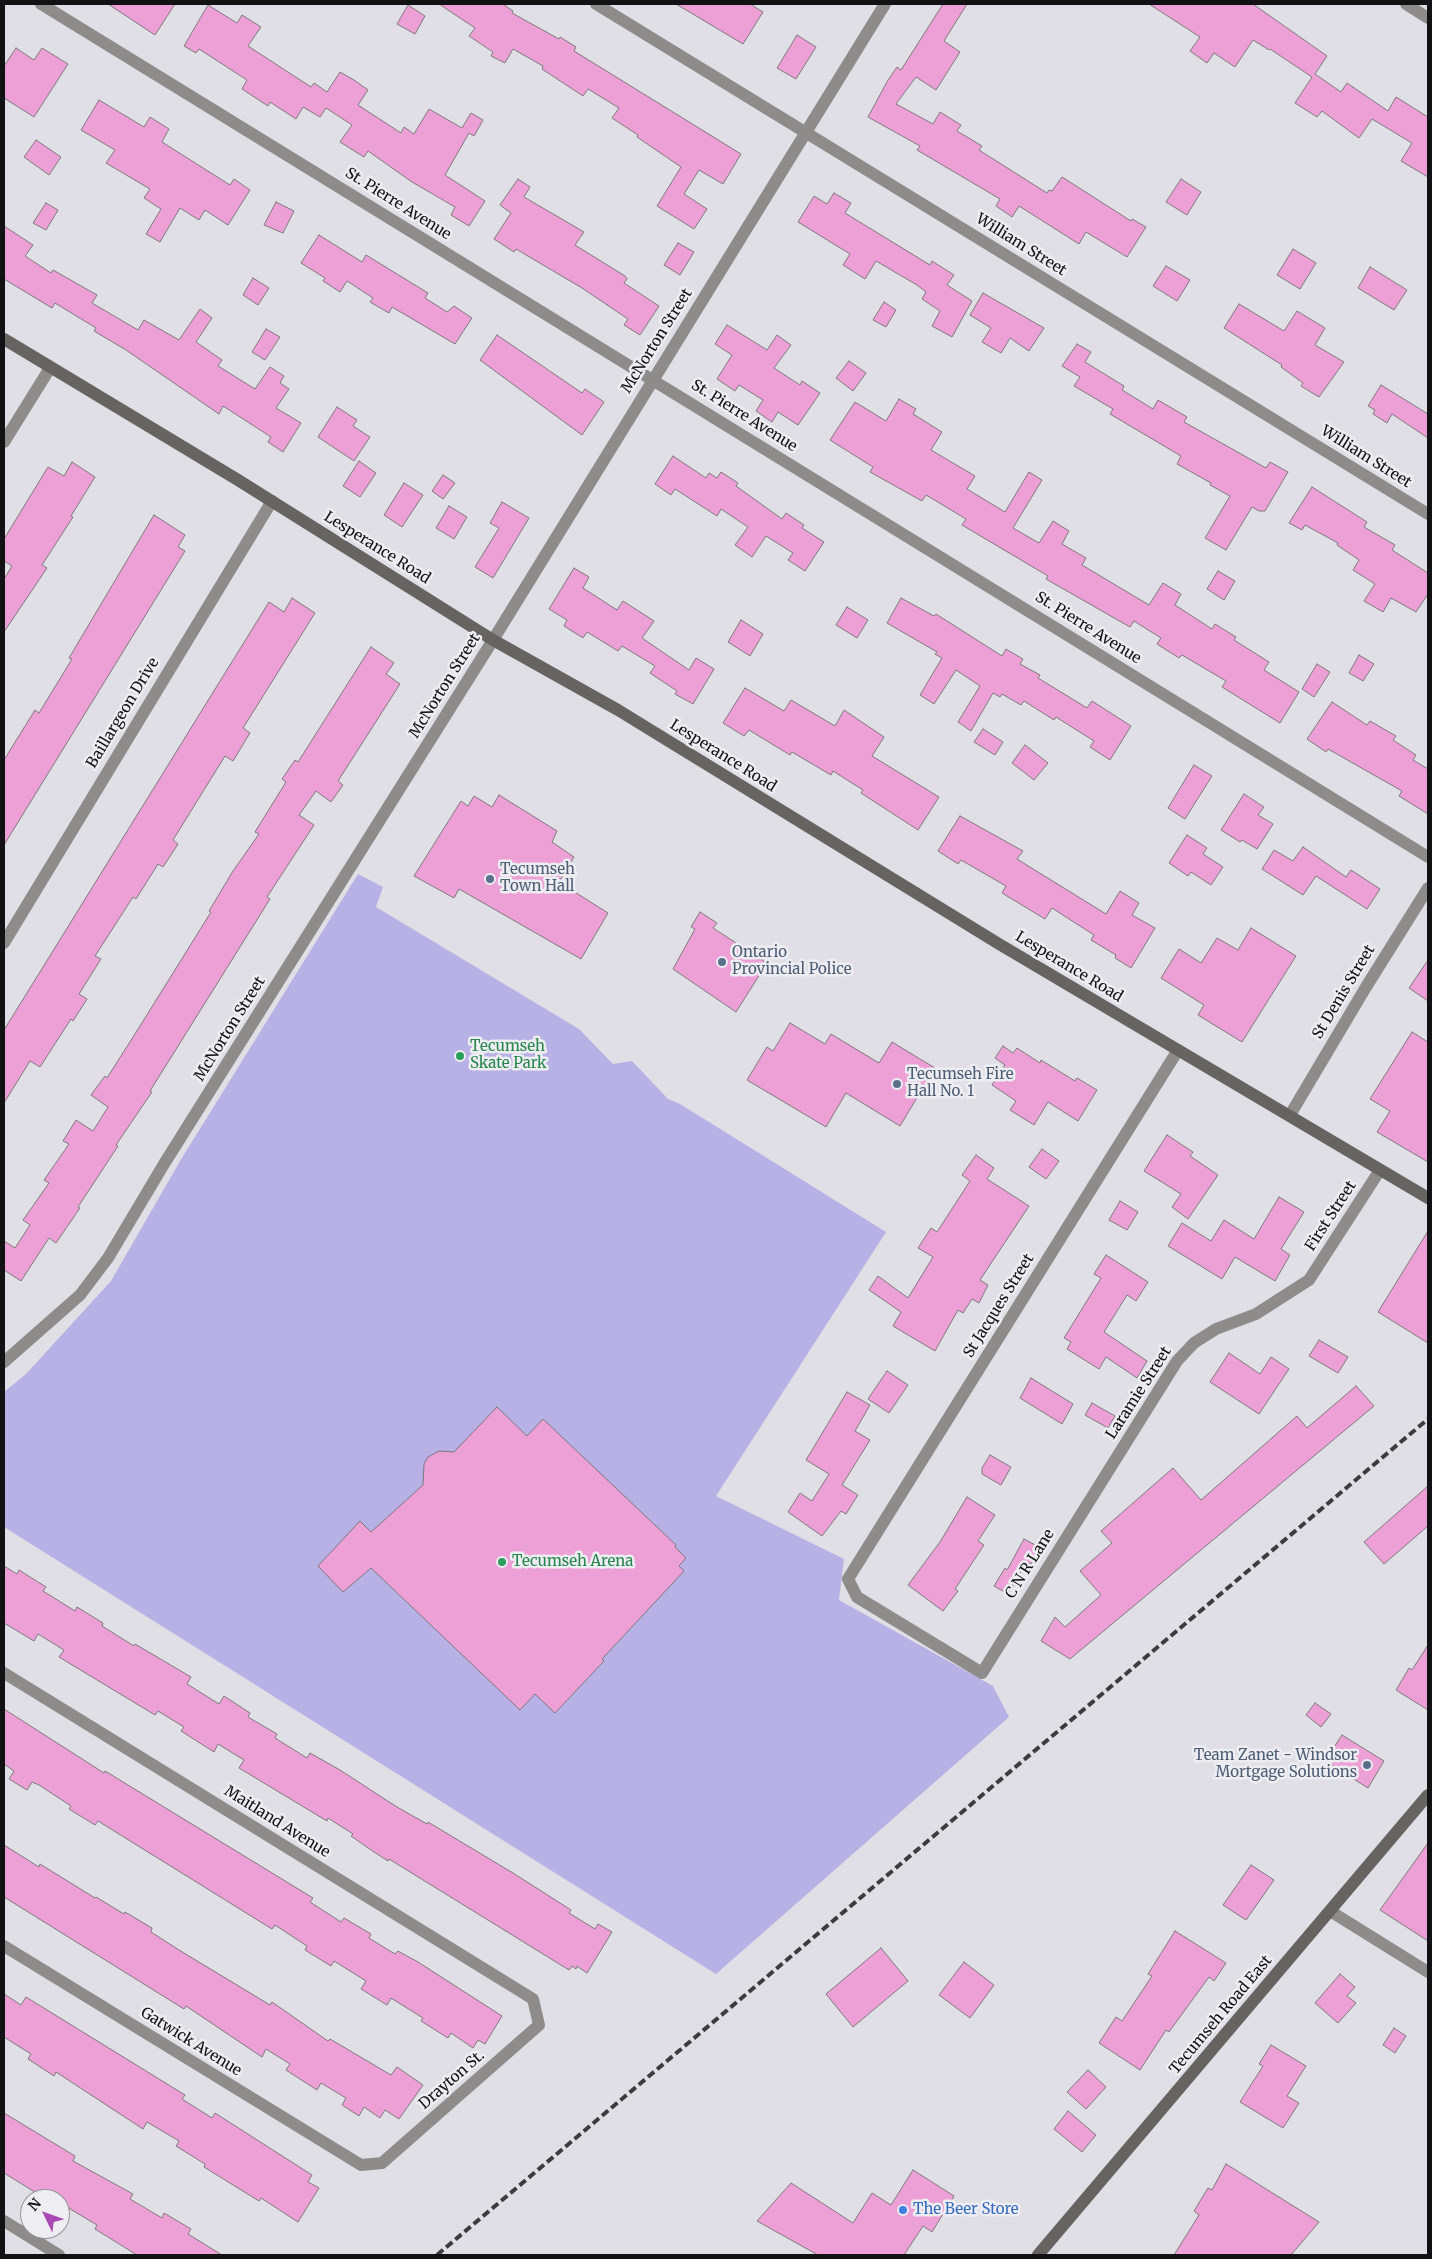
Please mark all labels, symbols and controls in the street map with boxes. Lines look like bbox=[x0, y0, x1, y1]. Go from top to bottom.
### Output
street label: St. Pierre Avenue bbox=[342, 164, 454, 244]
street label: William Street bbox=[972, 210, 1070, 280]
street label: McNorton Street bbox=[618, 285, 696, 397]
street label: St. Pierre Avenue bbox=[688, 376, 800, 456]
street label: William Street bbox=[1317, 422, 1415, 492]
street label: Lesperance Road bbox=[321, 508, 433, 588]
street label: St. Pierre Avenue bbox=[1032, 588, 1144, 668]
street label: McNorton Street bbox=[406, 630, 484, 742]
street label: Baillargeon Drive bbox=[83, 655, 163, 771]
street label: Lesperance Road bbox=[667, 716, 779, 796]
place label: Tecumseh Town Hall bbox=[500, 861, 575, 896]
marker: Tecumseh Town Hall bbox=[484, 873, 496, 885]
street label: Lesperance Road bbox=[1012, 928, 1126, 1006]
street label: St Denis Street bbox=[1309, 942, 1379, 1042]
place label: Ontario Provincial Police bbox=[732, 944, 851, 979]
marker: Ontario Provincial Police bbox=[716, 956, 728, 968]
street label: McNorton Street bbox=[191, 973, 269, 1085]
place label: Tecumseh Skate Park bbox=[470, 1038, 547, 1073]
marker: Tecumseh Skate Park bbox=[454, 1050, 466, 1062]
place label: Tecumseh Fire Hall No. 1 bbox=[907, 1066, 1013, 1101]
marker: Tecumseh Fire Hall No. 1 bbox=[891, 1078, 903, 1090]
street label: First Street bbox=[1302, 1178, 1360, 1254]
street label: St Jacques Street bbox=[960, 1251, 1038, 1361]
street label: Laramie Street bbox=[1102, 1343, 1176, 1443]
street label: C N R Lane bbox=[1002, 1526, 1058, 1602]
place label: Tecumseh Arena bbox=[512, 1553, 633, 1571]
marker: Tecumseh Arena bbox=[496, 1556, 508, 1568]
place label: Team Zanet - Windsor Mortgage Solutions bbox=[1194, 1747, 1357, 1782]
marker: Team Zanet - Windsor Mortgage Solutions bbox=[1361, 1759, 1373, 1771]
street label: Maitland Avenue bbox=[221, 1782, 333, 1862]
street label: Tecumseh Road East bbox=[1166, 1952, 1276, 2078]
street label: Gatwick Avenue bbox=[137, 2004, 245, 2080]
street label: Drayton St. bbox=[416, 2047, 488, 2113]
north arrow bbox=[20, 2189, 70, 2239]
text: N bbox=[24, 2194, 45, 2215]
place label: The Beer Store bbox=[913, 2201, 1019, 2219]
marker: The Beer Store bbox=[897, 2204, 909, 2216]

